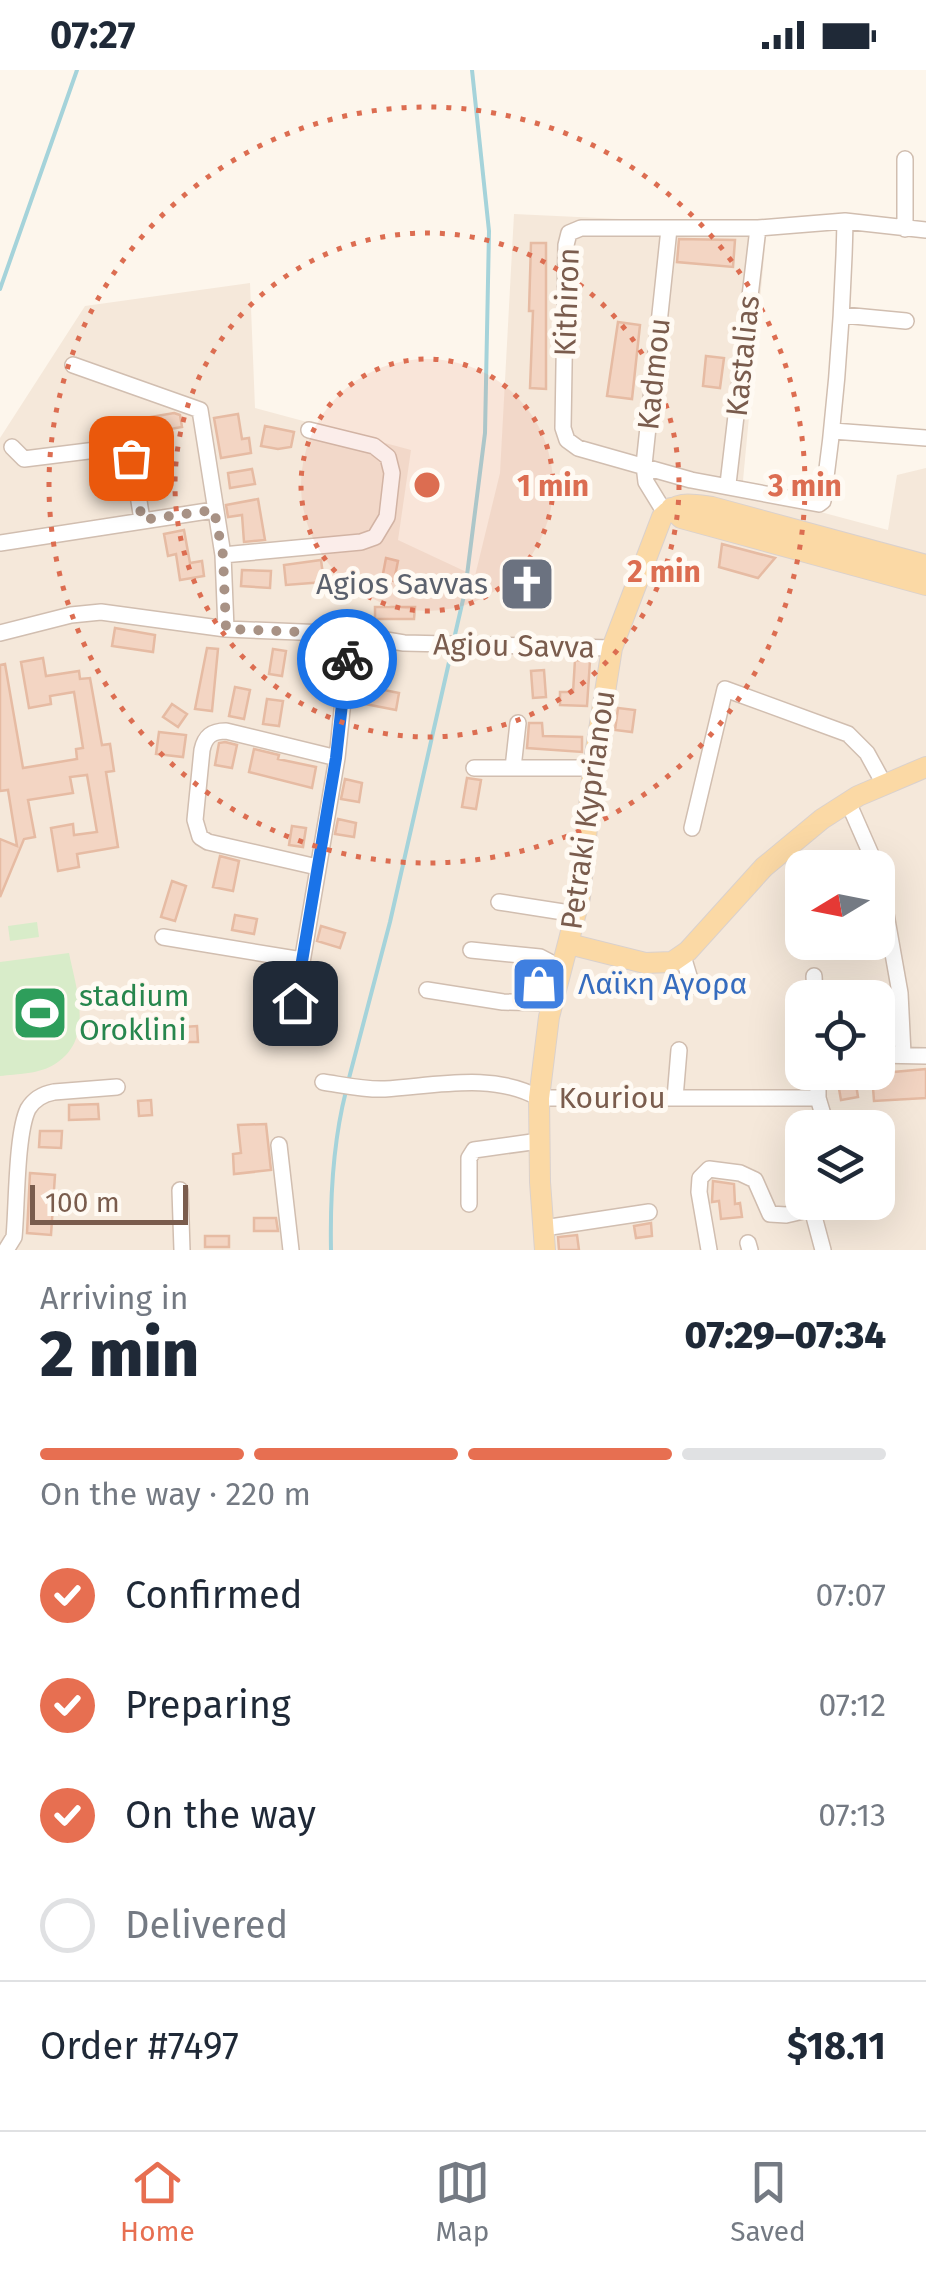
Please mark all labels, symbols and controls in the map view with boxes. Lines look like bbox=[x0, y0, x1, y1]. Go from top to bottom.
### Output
text: 07:27 bbox=[50, 12, 135, 58]
street label: Kithiron bbox=[547, 247, 587, 357]
street label: Kastalias bbox=[719, 294, 767, 418]
street label: Kadmou bbox=[630, 316, 678, 432]
pin bbox=[89, 416, 174, 501]
icon: bag bbox=[104, 431, 159, 486]
centre of rings bbox=[409, 467, 445, 503]
text: 1 min bbox=[517, 468, 589, 504]
text: 3 min bbox=[767, 468, 842, 504]
church icon: Agios Savvas bbox=[497, 554, 557, 614]
text: 2 min bbox=[627, 554, 701, 590]
place label: Agios Savvas bbox=[316, 566, 488, 602]
courier bbox=[297, 609, 397, 709]
street label: Agiou Savva bbox=[433, 627, 595, 665]
icon: bike bbox=[320, 632, 375, 687]
street label: Petraki Kyprianou bbox=[553, 688, 623, 932]
north arrow bbox=[785, 850, 895, 960]
map controls bbox=[785, 850, 895, 1220]
shop icon: Λαϊκη Αγορα bbox=[509, 954, 569, 1014]
pin bbox=[253, 961, 338, 1046]
place label: Λαϊκη Αγορα bbox=[578, 966, 747, 1002]
icon: home bbox=[268, 976, 323, 1031]
place label: stadium Oroklini bbox=[79, 978, 190, 1048]
button: locate bbox=[785, 980, 895, 1090]
sports icon: stadium Oroklini bbox=[10, 983, 70, 1043]
street label: Kouriou bbox=[558, 1080, 666, 1116]
button: layers bbox=[785, 1110, 895, 1220]
scale bar bbox=[30, 1180, 188, 1224]
text: 100 m bbox=[45, 1186, 120, 1219]
text: Arriving in bbox=[40, 1279, 188, 1317]
text: 07:29–07:34 bbox=[685, 1312, 886, 1358]
text: 2 min bbox=[40, 1315, 199, 1393]
text: On the way · 220 m bbox=[40, 1475, 311, 1513]
icon: check bbox=[40, 1568, 95, 1623]
text: Confirmed bbox=[125, 1572, 303, 1618]
text: 07:07 bbox=[815, 1576, 886, 1614]
icon: check bbox=[40, 1678, 95, 1733]
text: Preparing bbox=[125, 1682, 291, 1728]
text: 07:12 bbox=[818, 1686, 886, 1724]
icon: check bbox=[40, 1788, 95, 1843]
text: On the way bbox=[125, 1792, 316, 1838]
text: 07:13 bbox=[818, 1796, 886, 1834]
text: Delivered bbox=[125, 1902, 288, 1948]
text: Order #7497 bbox=[40, 2023, 239, 2069]
text: $18.11 bbox=[787, 2023, 886, 2069]
tab: Home bbox=[120, 2155, 195, 2248]
tab: Map bbox=[435, 2155, 490, 2248]
tab: Saved bbox=[730, 2155, 806, 2248]

